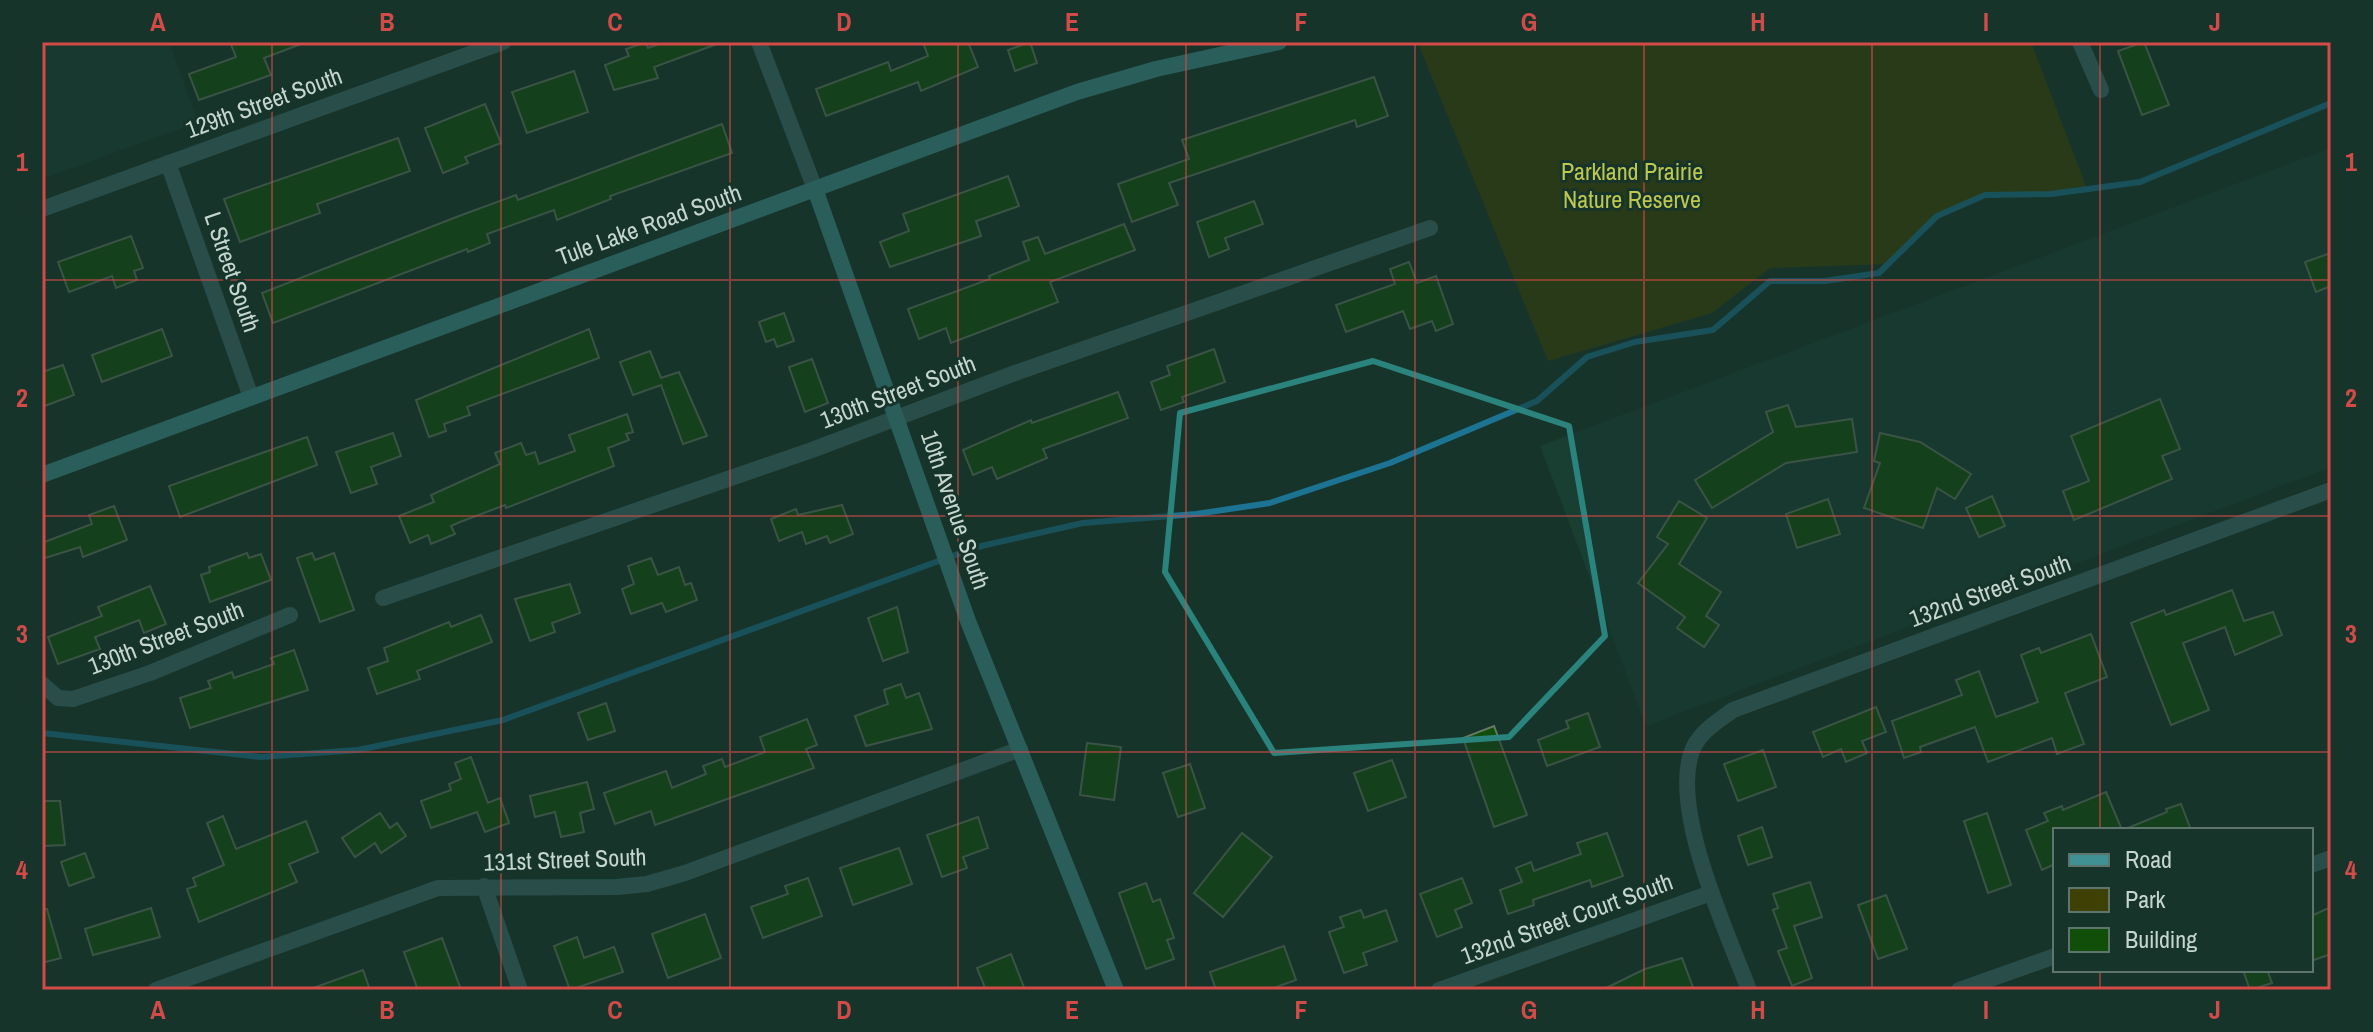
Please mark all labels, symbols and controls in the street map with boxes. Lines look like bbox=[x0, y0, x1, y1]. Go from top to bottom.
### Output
text: A bbox=[150, 4, 166, 39]
text: B bbox=[379, 4, 395, 39]
text: C bbox=[607, 4, 623, 39]
text: D bbox=[836, 4, 852, 39]
text: E bbox=[1065, 4, 1079, 39]
text: F bbox=[1294, 4, 1308, 39]
text: G bbox=[1521, 4, 1537, 39]
text: H bbox=[1750, 4, 1766, 39]
text: I bbox=[1983, 4, 1989, 39]
text: J bbox=[2209, 4, 2221, 39]
street label: 129th Street South bbox=[181, 59, 346, 145]
text: 1 bbox=[16, 144, 28, 179]
text: 1 bbox=[2345, 144, 2357, 179]
park label: Parkland Prairie Nature Reserve bbox=[1561, 155, 1703, 215]
street label: Tule Lake Road South bbox=[552, 176, 745, 272]
street label: L Street South bbox=[197, 207, 268, 336]
street label: 130th Street South bbox=[815, 347, 980, 435]
text: 2 bbox=[16, 380, 28, 415]
text: 2 bbox=[2345, 380, 2357, 415]
street label: 10th Avenue South bbox=[914, 426, 998, 593]
street label: 132nd Street South bbox=[1904, 546, 2075, 634]
street label: 130th Street South bbox=[83, 593, 248, 681]
text: 3 bbox=[16, 616, 28, 651]
text: 3 bbox=[2345, 616, 2357, 651]
legend bbox=[2053, 828, 2313, 972]
street label: 131st Street South bbox=[483, 840, 647, 878]
text: Road bbox=[2125, 843, 2172, 875]
text: 4 bbox=[16, 852, 28, 887]
text: 4 bbox=[2345, 852, 2357, 887]
street label: 132nd Street Court South bbox=[1456, 865, 1677, 971]
text: Park bbox=[2125, 883, 2166, 915]
text: Building bbox=[2125, 923, 2197, 955]
text: A bbox=[150, 992, 166, 1027]
text: B bbox=[379, 992, 395, 1027]
text: C bbox=[607, 992, 623, 1027]
text: D bbox=[836, 992, 852, 1027]
text: E bbox=[1065, 992, 1079, 1027]
text: F bbox=[1294, 992, 1308, 1027]
text: G bbox=[1521, 992, 1537, 1027]
text: H bbox=[1750, 992, 1766, 1027]
text: I bbox=[1983, 992, 1989, 1027]
text: J bbox=[2209, 992, 2221, 1027]

